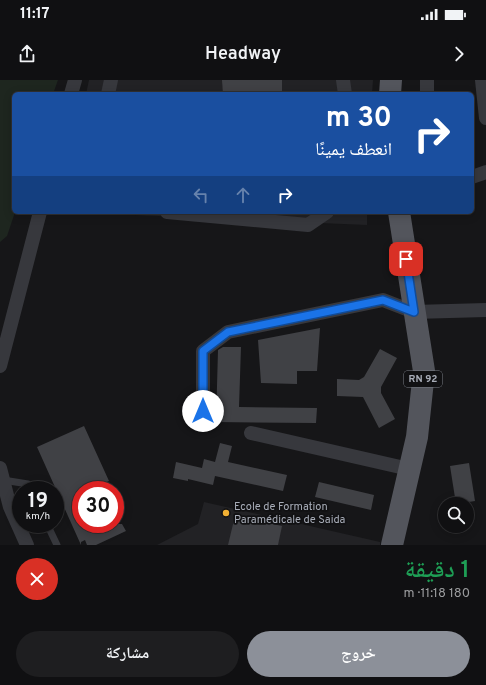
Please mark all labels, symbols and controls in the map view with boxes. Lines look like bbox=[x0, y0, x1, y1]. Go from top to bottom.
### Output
text: 11:17 bbox=[20, 5, 50, 24]
icon: share bbox=[16, 43, 38, 65]
text: Headway bbox=[205, 43, 281, 66]
icon: forward bbox=[448, 43, 470, 65]
text: 30 m bbox=[326, 101, 392, 137]
icon: right bbox=[406, 108, 458, 160]
text: انعطف يمينًا bbox=[315, 139, 392, 162]
icon: left bbox=[190, 184, 212, 206]
icon: ahead bbox=[232, 184, 254, 206]
icon: right bbox=[274, 184, 296, 206]
pin bbox=[389, 242, 423, 276]
icon: arrive bbox=[395, 248, 417, 270]
road number: RN 92 bbox=[404, 371, 442, 387]
position arrow bbox=[182, 390, 224, 432]
speed limit sign: 30 bbox=[72, 481, 124, 533]
text: 19 bbox=[28, 489, 48, 515]
map controls bbox=[438, 497, 474, 533]
button: search bbox=[438, 497, 474, 533]
place label: Ecole de Formation Paramédicale de Saida bbox=[234, 500, 346, 527]
marker: Ecole de Formation Paramédicale de Saida bbox=[221, 508, 231, 518]
text: km/h bbox=[26, 510, 50, 523]
text: 1 دقيقة bbox=[405, 556, 470, 586]
button: close bbox=[16, 558, 58, 600]
text: 180 m · 11:18 bbox=[403, 586, 470, 602]
button: مشاركة bbox=[16, 631, 239, 677]
button: خروج bbox=[247, 631, 470, 677]

